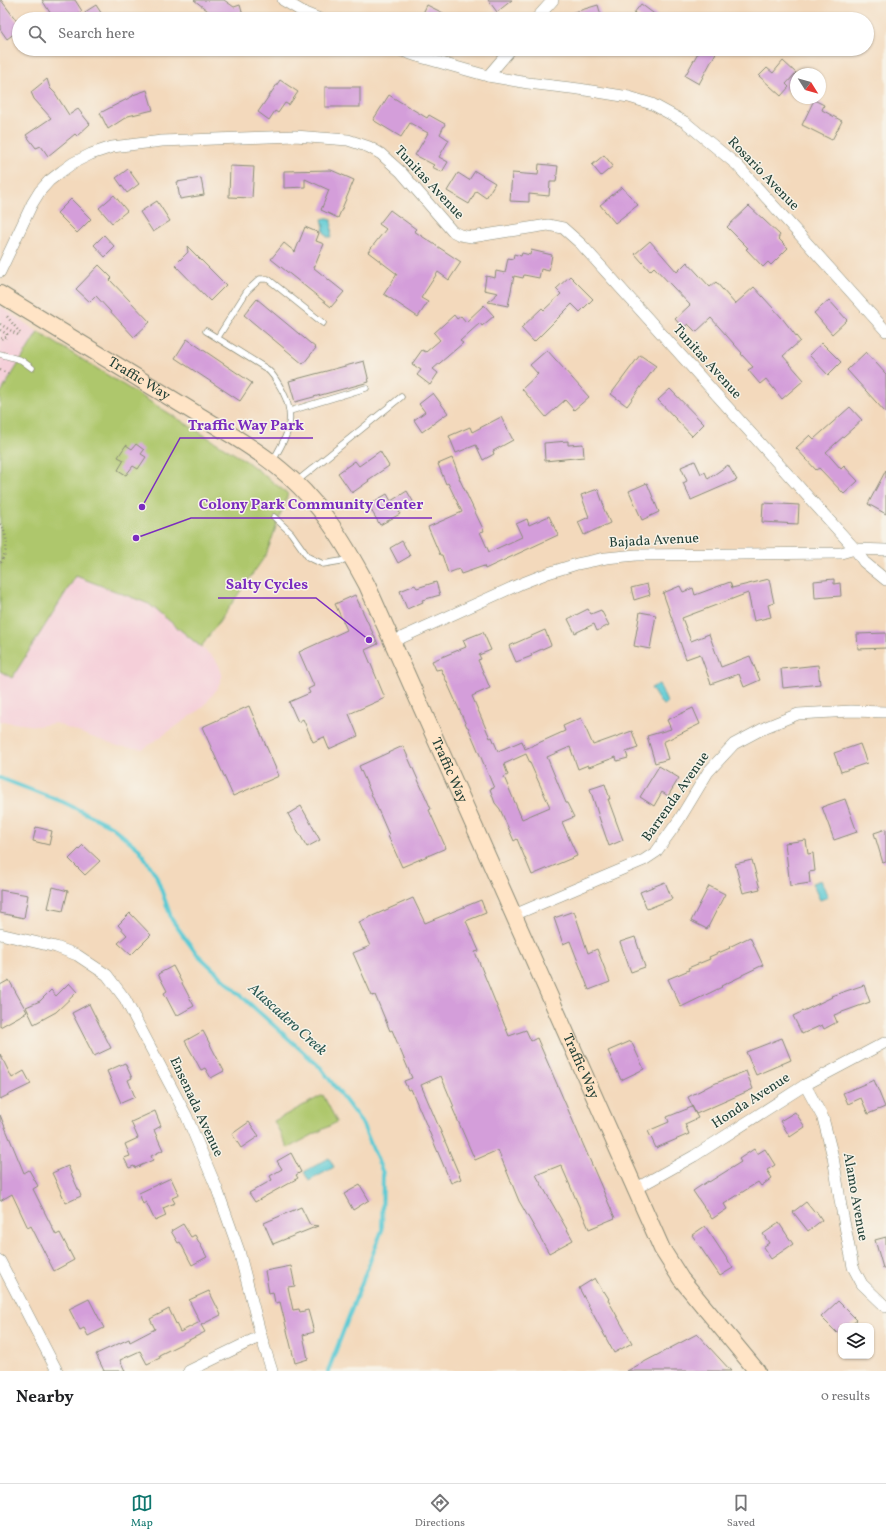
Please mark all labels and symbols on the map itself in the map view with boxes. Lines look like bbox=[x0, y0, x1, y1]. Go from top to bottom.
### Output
north arrow bbox=[790, 68, 826, 104]
street label: Rosario Avenue bbox=[723, 133, 803, 215]
street label: Tunitas Avenue bbox=[390, 142, 468, 224]
street label: Tunitas Avenue bbox=[668, 321, 746, 404]
street label: Traffic Way bbox=[104, 353, 174, 405]
callout: Traffic Way Park bbox=[180, 411, 313, 438]
text: Traffic Way Park bbox=[188, 416, 304, 437]
callout: Colony Park Community Center bbox=[191, 491, 432, 518]
text: Colony Park Community Center bbox=[199, 495, 423, 516]
street label: Bajada Avenue bbox=[609, 529, 700, 553]
callout: Salty Cycles bbox=[218, 571, 316, 598]
text: Salty Cycles bbox=[226, 575, 308, 596]
street label: Traffic Way bbox=[426, 734, 472, 806]
street label: Barrenda Avenue bbox=[638, 748, 714, 846]
water label: Atascadero Creek bbox=[242, 978, 331, 1061]
street label: Traffic Way bbox=[558, 1031, 604, 1102]
street label: Ensenada Avenue bbox=[165, 1054, 228, 1160]
street label: Honda Avenue bbox=[708, 1068, 794, 1133]
street label: Alamo Avenue bbox=[838, 1151, 872, 1243]

